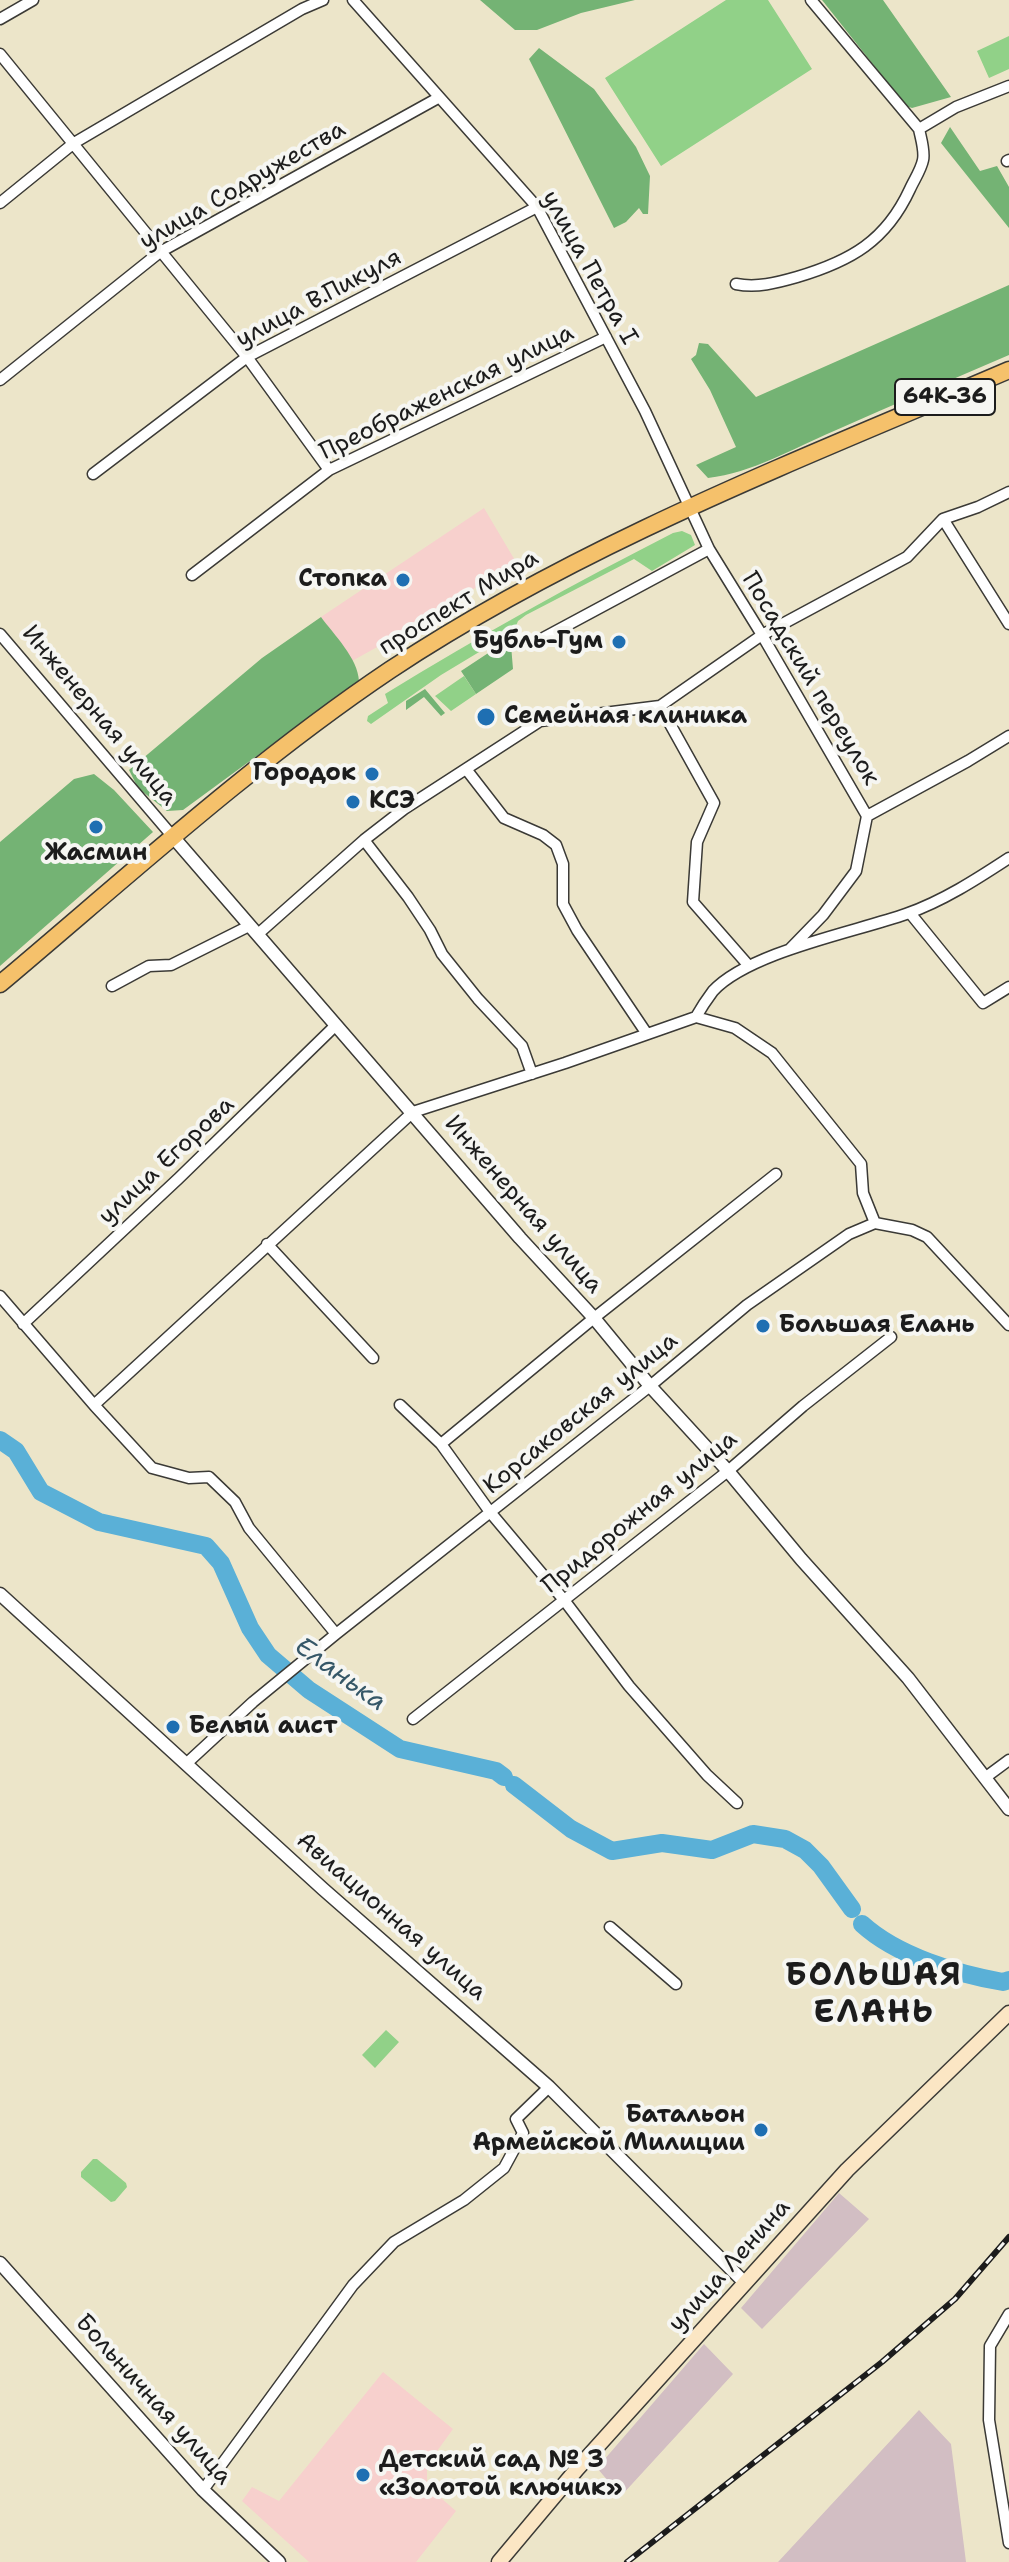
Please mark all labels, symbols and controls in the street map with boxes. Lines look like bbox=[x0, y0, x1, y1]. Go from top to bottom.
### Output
street label: улица Содружества bbox=[135, 115, 351, 257]
street label: улица Петра I bbox=[535, 186, 643, 350]
street label: улица В.Пикуля bbox=[231, 243, 407, 355]
street label: Преображенская улица bbox=[315, 319, 579, 467]
road number: 64К-36 bbox=[895, 379, 995, 415]
street label: проспект Мира bbox=[374, 544, 544, 662]
place label: Стопка bbox=[298, 566, 387, 594]
street label: Посадский переулок bbox=[735, 567, 885, 791]
marker: Стопка bbox=[394, 571, 412, 589]
street label: Инженерная улица bbox=[15, 620, 183, 812]
place label: Бубль-Гум bbox=[473, 628, 603, 656]
marker: Бубль-Гум bbox=[610, 633, 628, 651]
place label: Семейная клиника bbox=[504, 703, 747, 731]
marker: Семейная клиника bbox=[475, 706, 497, 728]
place label: Городок bbox=[253, 760, 356, 788]
marker: Городок bbox=[363, 765, 381, 783]
place label: КСЭ bbox=[369, 788, 415, 816]
marker: КСЭ bbox=[344, 793, 362, 811]
marker: Жасмин bbox=[87, 818, 105, 836]
place label: Жасмин bbox=[45, 840, 147, 868]
street label: улица Егорова bbox=[93, 1091, 241, 1231]
street label: Инженерная улица bbox=[438, 1110, 608, 1300]
place label: Большая Елань bbox=[779, 1312, 974, 1340]
marker: Большая Елань bbox=[754, 1317, 772, 1335]
street label: Корсаковская улица bbox=[478, 1327, 684, 1501]
street label: Придорожная улица bbox=[536, 1425, 744, 1601]
water label: Еланька bbox=[288, 1631, 392, 1719]
place label: Белый аист bbox=[189, 1713, 337, 1741]
marker: Белый аист bbox=[164, 1718, 182, 1736]
street label: Авиационная улица bbox=[290, 1827, 492, 2007]
district label: БОЛЬШАЯ ЕЛАНЬ bbox=[785, 1958, 963, 2033]
place label: Батальон Армейской Милиции bbox=[472, 2102, 745, 2158]
marker: Батальон Армейской Милиции bbox=[752, 2121, 770, 2139]
street label: улица Ленина bbox=[663, 2194, 797, 2338]
street label: Больничная улица bbox=[69, 2309, 237, 2491]
place label: Детский сад № 3 «Золотой ключик» bbox=[379, 2447, 623, 2503]
marker: Детский сад № 3 «Золотой ключик» bbox=[354, 2466, 372, 2484]

